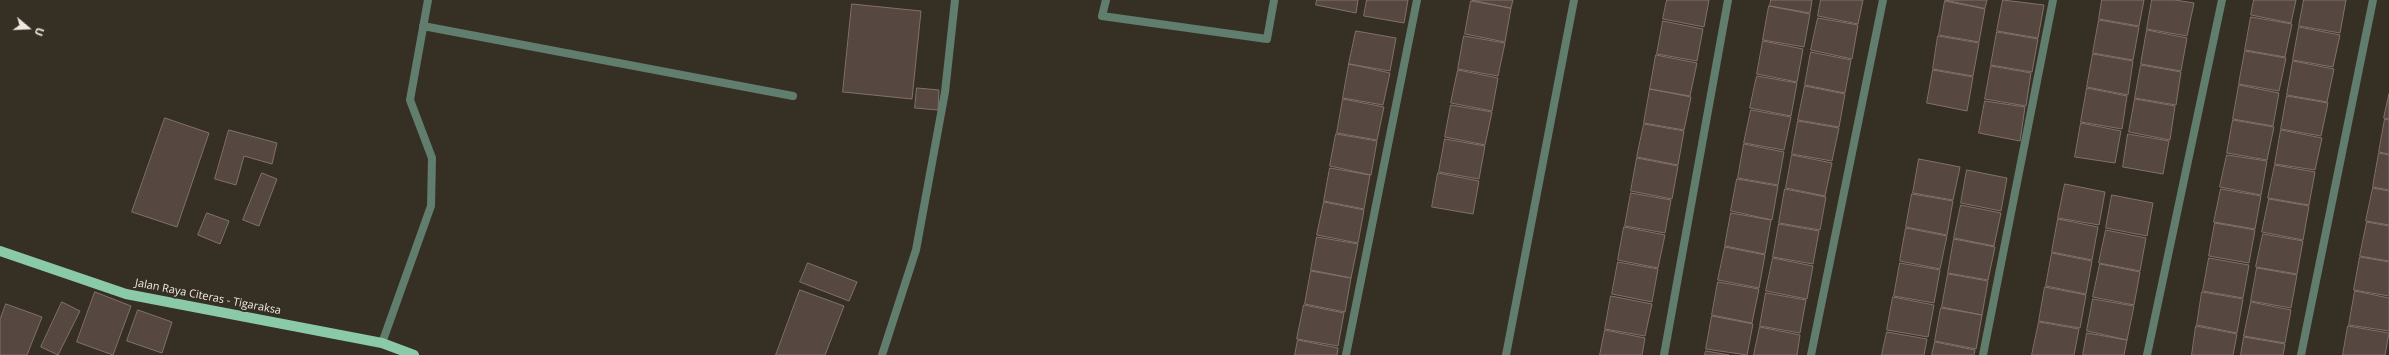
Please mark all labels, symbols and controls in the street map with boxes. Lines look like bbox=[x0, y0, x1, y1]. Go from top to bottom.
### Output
north arrow bbox=[8, 8, 48, 48]
text: U bbox=[31, 26, 48, 38]
street label: Jalan Raya Citeras - Tigaraksa bbox=[134, 276, 282, 318]

